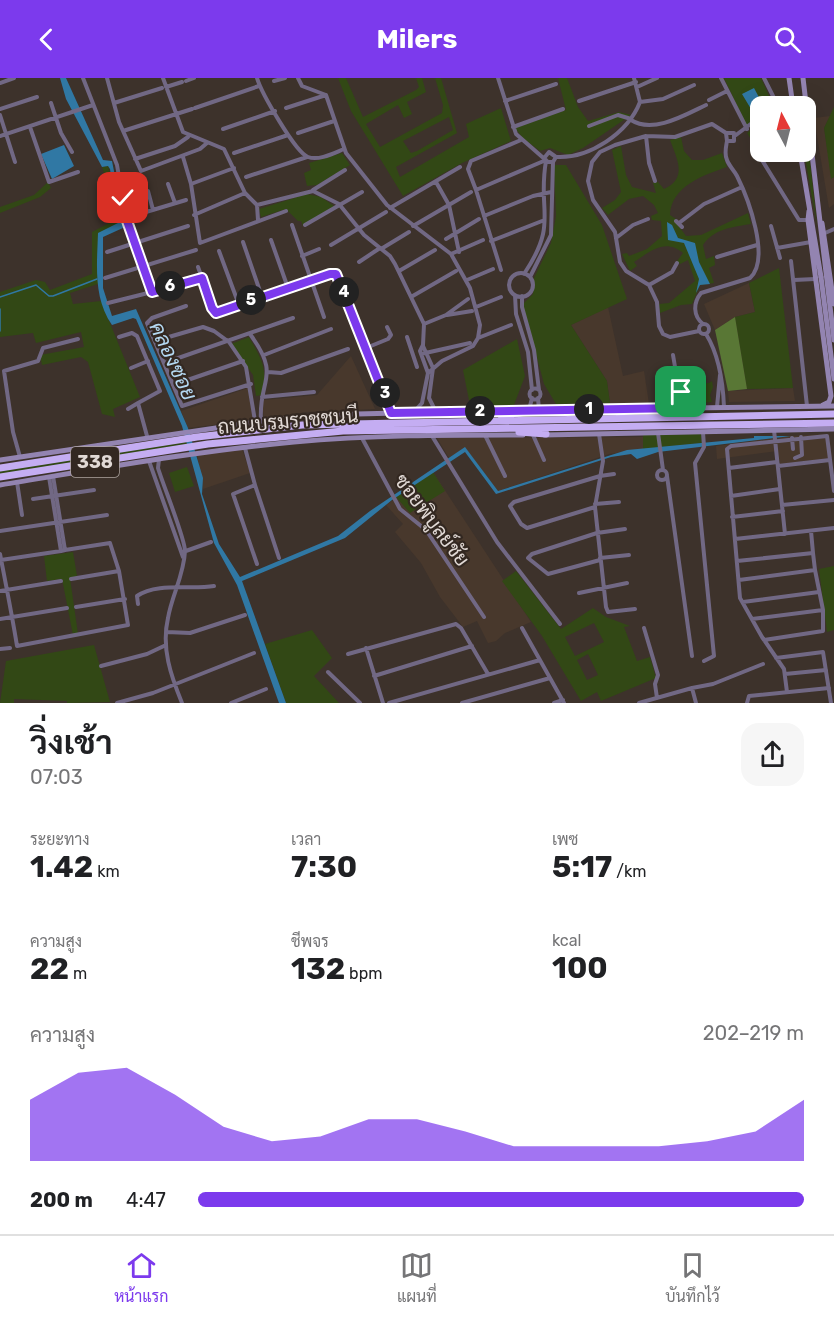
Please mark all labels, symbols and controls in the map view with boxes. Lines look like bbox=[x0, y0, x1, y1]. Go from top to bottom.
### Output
icon: back bbox=[30, 23, 63, 56]
text: Milers bbox=[376, 23, 458, 55]
icon: search bbox=[771, 23, 804, 56]
north arrow bbox=[750, 96, 816, 162]
map controls bbox=[750, 96, 816, 162]
pin bbox=[97, 172, 148, 223]
icon: check bbox=[106, 181, 139, 214]
pin: 6 bbox=[155, 271, 185, 301]
text: 6 bbox=[165, 276, 175, 295]
pin: 4 bbox=[329, 277, 359, 307]
text: 4 bbox=[339, 282, 349, 301]
pin: 5 bbox=[236, 285, 266, 315]
text: 5 bbox=[246, 290, 256, 309]
water label: คลองซอย bbox=[144, 317, 203, 404]
pin bbox=[655, 366, 706, 417]
icon: arrive bbox=[664, 375, 697, 408]
pin: 3 bbox=[370, 378, 400, 408]
text: 3 bbox=[380, 383, 390, 402]
pin: 1 bbox=[574, 394, 604, 424]
pin: 2 bbox=[465, 396, 495, 426]
text: 1 bbox=[585, 399, 593, 418]
text: 2 bbox=[475, 401, 485, 420]
street label: ถนนบรมราชชนนี bbox=[217, 402, 359, 439]
road number: 338 bbox=[71, 447, 119, 477]
street label: ซอยพิบูลย์ชัย bbox=[387, 468, 476, 573]
text: วิ่งเช้า bbox=[30, 723, 113, 762]
button: share bbox=[741, 723, 804, 786]
text: 07:03 bbox=[30, 765, 83, 789]
text: ระยะทาง bbox=[30, 830, 90, 849]
text: เวลา bbox=[291, 830, 321, 849]
text: เพซ bbox=[552, 830, 578, 849]
text: 1.42 bbox=[30, 849, 93, 885]
text: 7:30 bbox=[291, 849, 357, 885]
text: 5:17 bbox=[552, 849, 612, 885]
text: km bbox=[93, 862, 120, 881]
text: /km bbox=[612, 862, 646, 881]
text: kcal bbox=[552, 931, 581, 950]
text: ความสูง bbox=[30, 932, 82, 951]
text: ชีพจร bbox=[291, 932, 329, 951]
text: 100 bbox=[552, 950, 608, 986]
text: 22 bbox=[30, 951, 69, 987]
text: 132 bbox=[291, 951, 345, 987]
text: m bbox=[69, 964, 87, 983]
text: bpm bbox=[345, 964, 382, 983]
text: 202–219 m bbox=[703, 1021, 804, 1045]
text: ความสูง bbox=[30, 1023, 95, 1047]
text: 200 m bbox=[30, 1188, 93, 1212]
text: 4:47 bbox=[126, 1188, 166, 1212]
tab: หน้าแรก bbox=[114, 1249, 169, 1306]
tab: แผนที่ bbox=[397, 1249, 437, 1306]
tab: บันทึกไว้ bbox=[665, 1249, 720, 1306]

